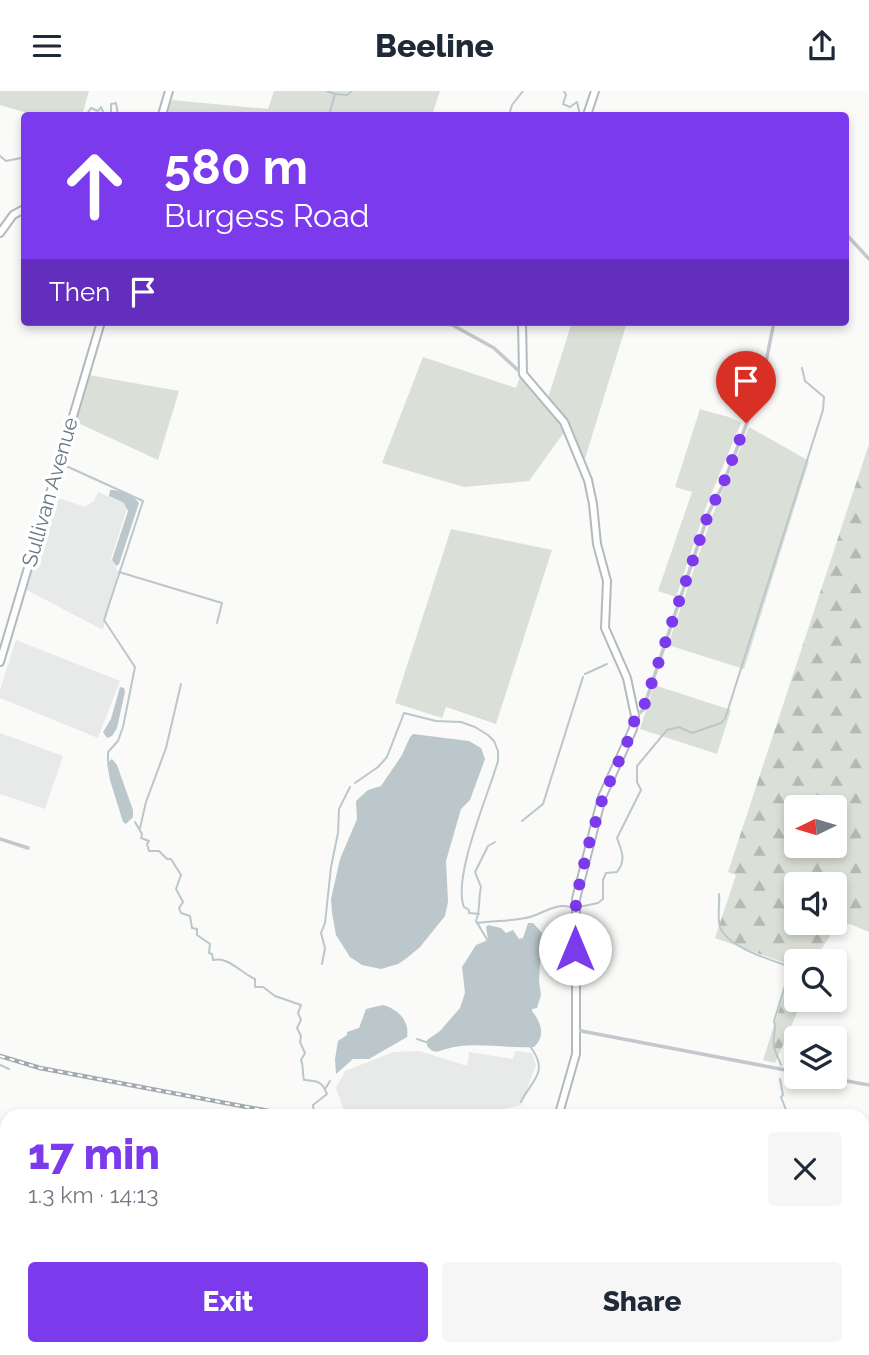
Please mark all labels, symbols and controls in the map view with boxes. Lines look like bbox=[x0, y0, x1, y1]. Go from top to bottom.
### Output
icon: menu bbox=[28, 27, 66, 65]
text: Beeline bbox=[375, 27, 494, 64]
icon: share bbox=[803, 27, 841, 65]
text: 580 m bbox=[164, 138, 308, 195]
icon: ahead bbox=[49, 140, 140, 231]
text: Burgess Road bbox=[164, 197, 370, 234]
icon: arrive bbox=[124, 273, 162, 311]
text: Then bbox=[49, 277, 110, 307]
pin bbox=[716, 351, 776, 423]
icon: arrive bbox=[727, 362, 765, 400]
street label: Sullivan Avenue bbox=[16, 414, 83, 569]
north arrow bbox=[784, 795, 847, 857]
map controls bbox=[784, 795, 847, 1089]
button: sound bbox=[784, 872, 847, 935]
position arrow bbox=[538, 912, 612, 986]
button: search bbox=[784, 949, 847, 1012]
button: layers bbox=[784, 1026, 847, 1089]
text: 17 min bbox=[28, 1130, 160, 1179]
button: close bbox=[768, 1132, 842, 1206]
text: 1.3 km · 14:13 bbox=[28, 1181, 159, 1208]
button: Exit bbox=[28, 1262, 428, 1342]
button: Share bbox=[442, 1262, 842, 1342]

